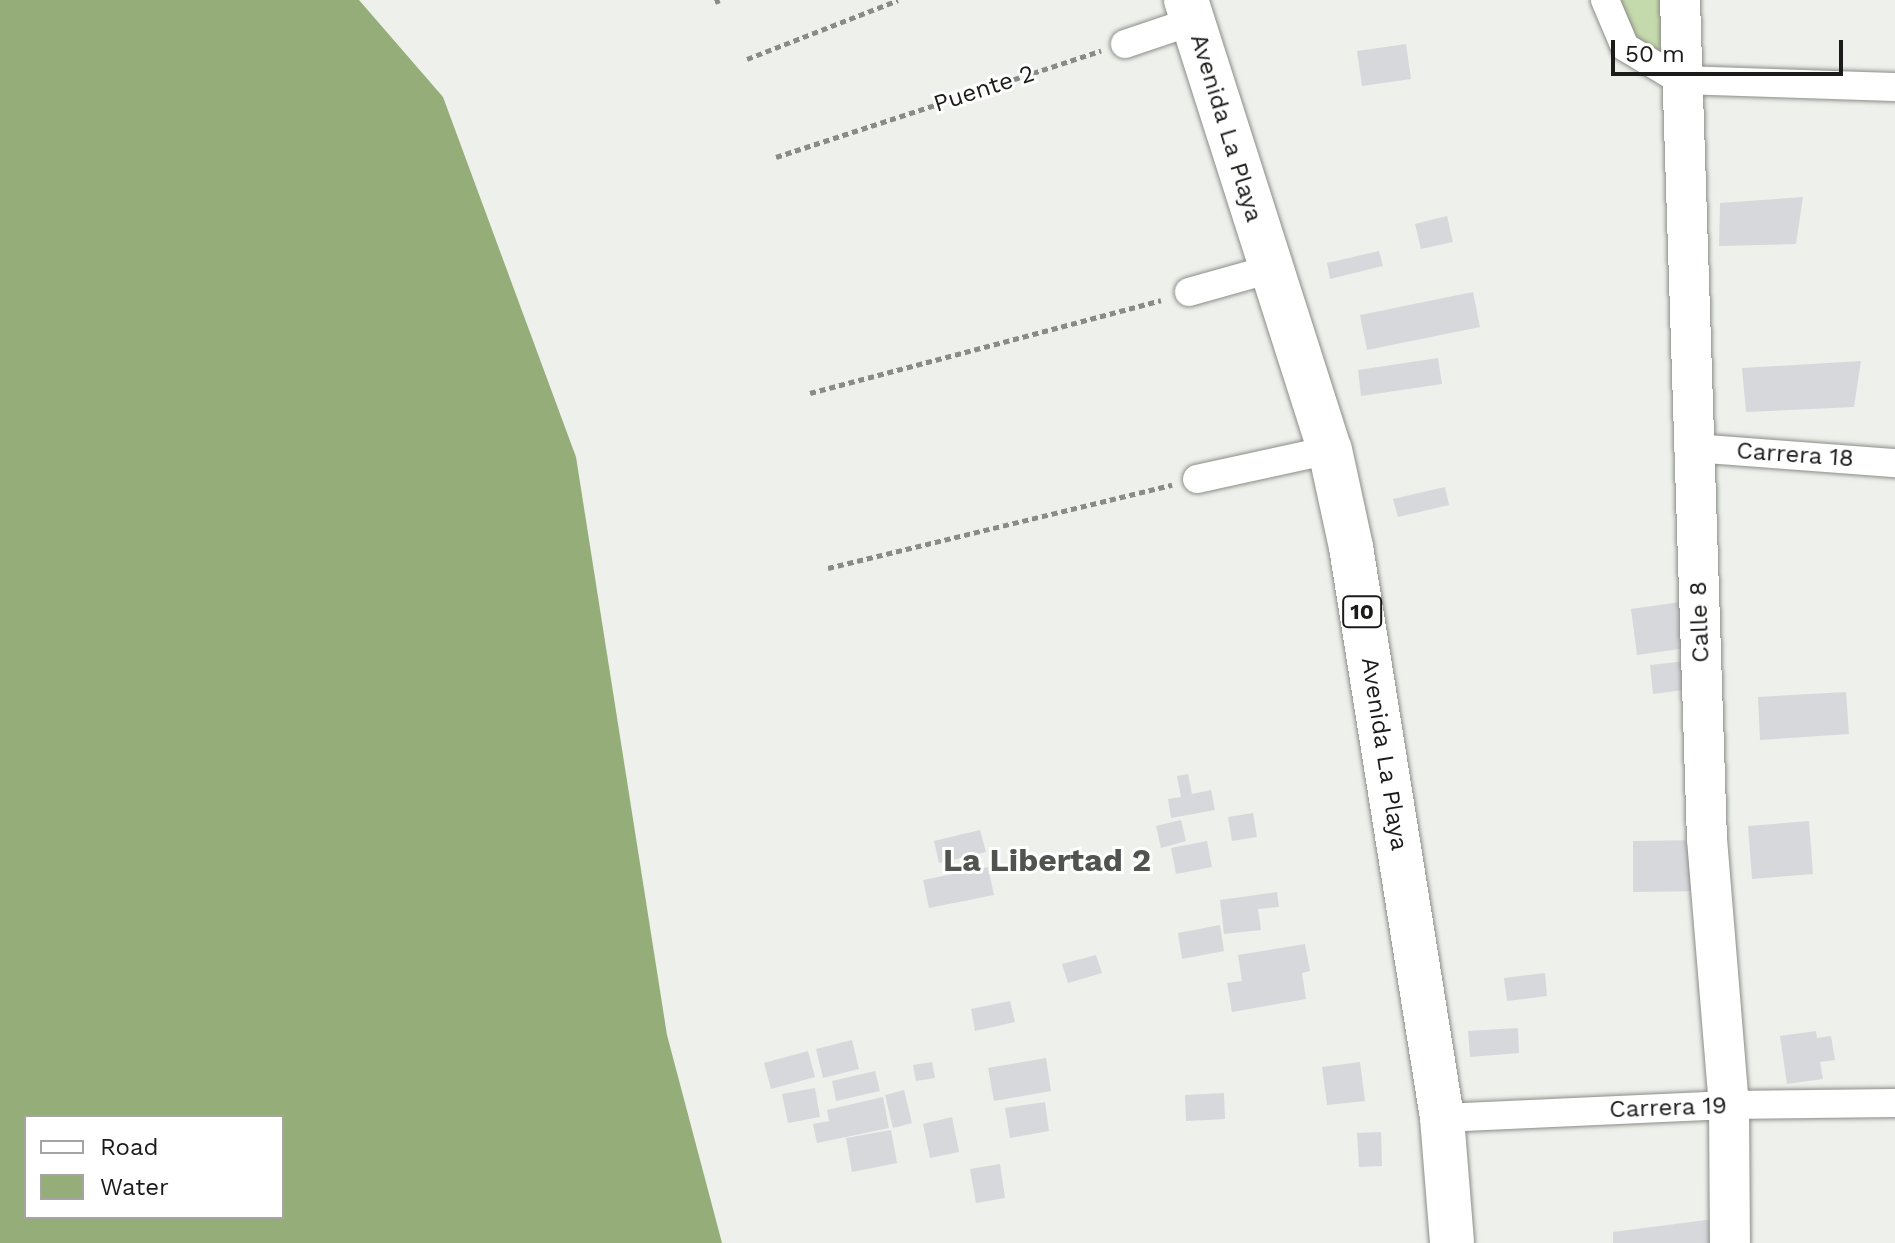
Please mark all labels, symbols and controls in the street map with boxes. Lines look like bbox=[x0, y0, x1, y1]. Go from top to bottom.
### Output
scale bar bbox=[1615, 24, 1847, 74]
street label: Avenida La Playa bbox=[1184, 30, 1268, 226]
text: 50 m bbox=[1625, 40, 1685, 68]
street label: Puente 2 bbox=[930, 59, 1038, 119]
street label: Carrera 18 bbox=[1735, 437, 1855, 473]
street label: Calle 8 bbox=[1684, 581, 1716, 663]
road number: 10 bbox=[1342, 594, 1382, 630]
street label: Avenida La Playa bbox=[1354, 655, 1414, 853]
district label: La Libertad 2 bbox=[943, 841, 1151, 879]
street label: Carrera 19 bbox=[1608, 1092, 1728, 1124]
legend bbox=[24, 1115, 284, 1219]
text: Road bbox=[100, 1133, 159, 1161]
text: Water bbox=[100, 1173, 169, 1201]

